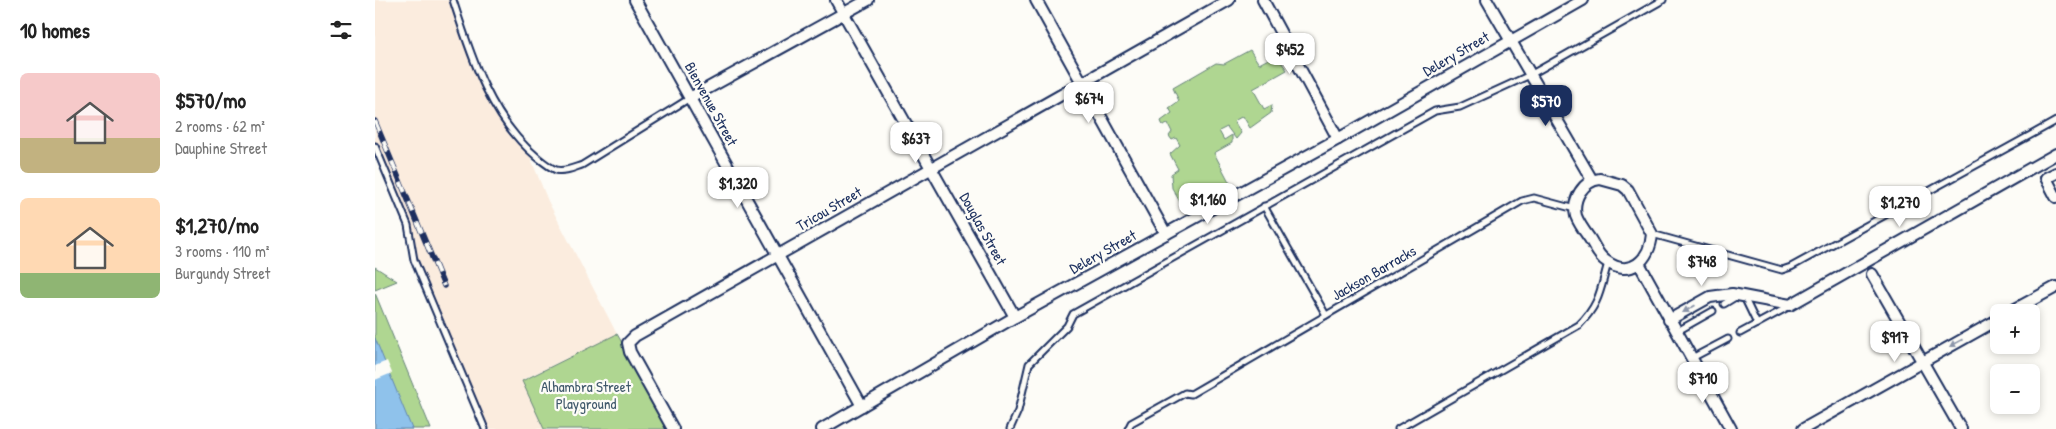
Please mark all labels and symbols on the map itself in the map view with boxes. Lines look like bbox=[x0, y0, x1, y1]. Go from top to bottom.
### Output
street label: Delery Street bbox=[1419, 26, 1494, 81]
pin: $452 bbox=[1260, 32, 1320, 75]
street label: Bienvenue Street bbox=[680, 58, 744, 150]
pin: $674 bbox=[1059, 82, 1119, 124]
pin: $570 bbox=[1516, 84, 1576, 127]
pin: $637 bbox=[886, 121, 946, 164]
pin: $1,320 bbox=[697, 166, 779, 209]
street label: Tricou Street bbox=[792, 181, 866, 236]
pin: $1,160 bbox=[1167, 182, 1249, 225]
pin: $1,270 bbox=[1859, 186, 1941, 228]
street label: Douglas Street bbox=[955, 189, 1012, 270]
street label: Delery Street bbox=[1066, 224, 1141, 279]
street label: Jackson Barracks bbox=[1328, 240, 1420, 305]
pin: $748 bbox=[1672, 244, 1732, 287]
one-way arrow bbox=[1682, 305, 1697, 313]
pin: $917 bbox=[1865, 320, 1925, 363]
one-way arrow bbox=[1950, 338, 1963, 347]
pin: $710 bbox=[1673, 362, 1733, 404]
park label: Alhambra Street Playground bbox=[541, 376, 632, 414]

